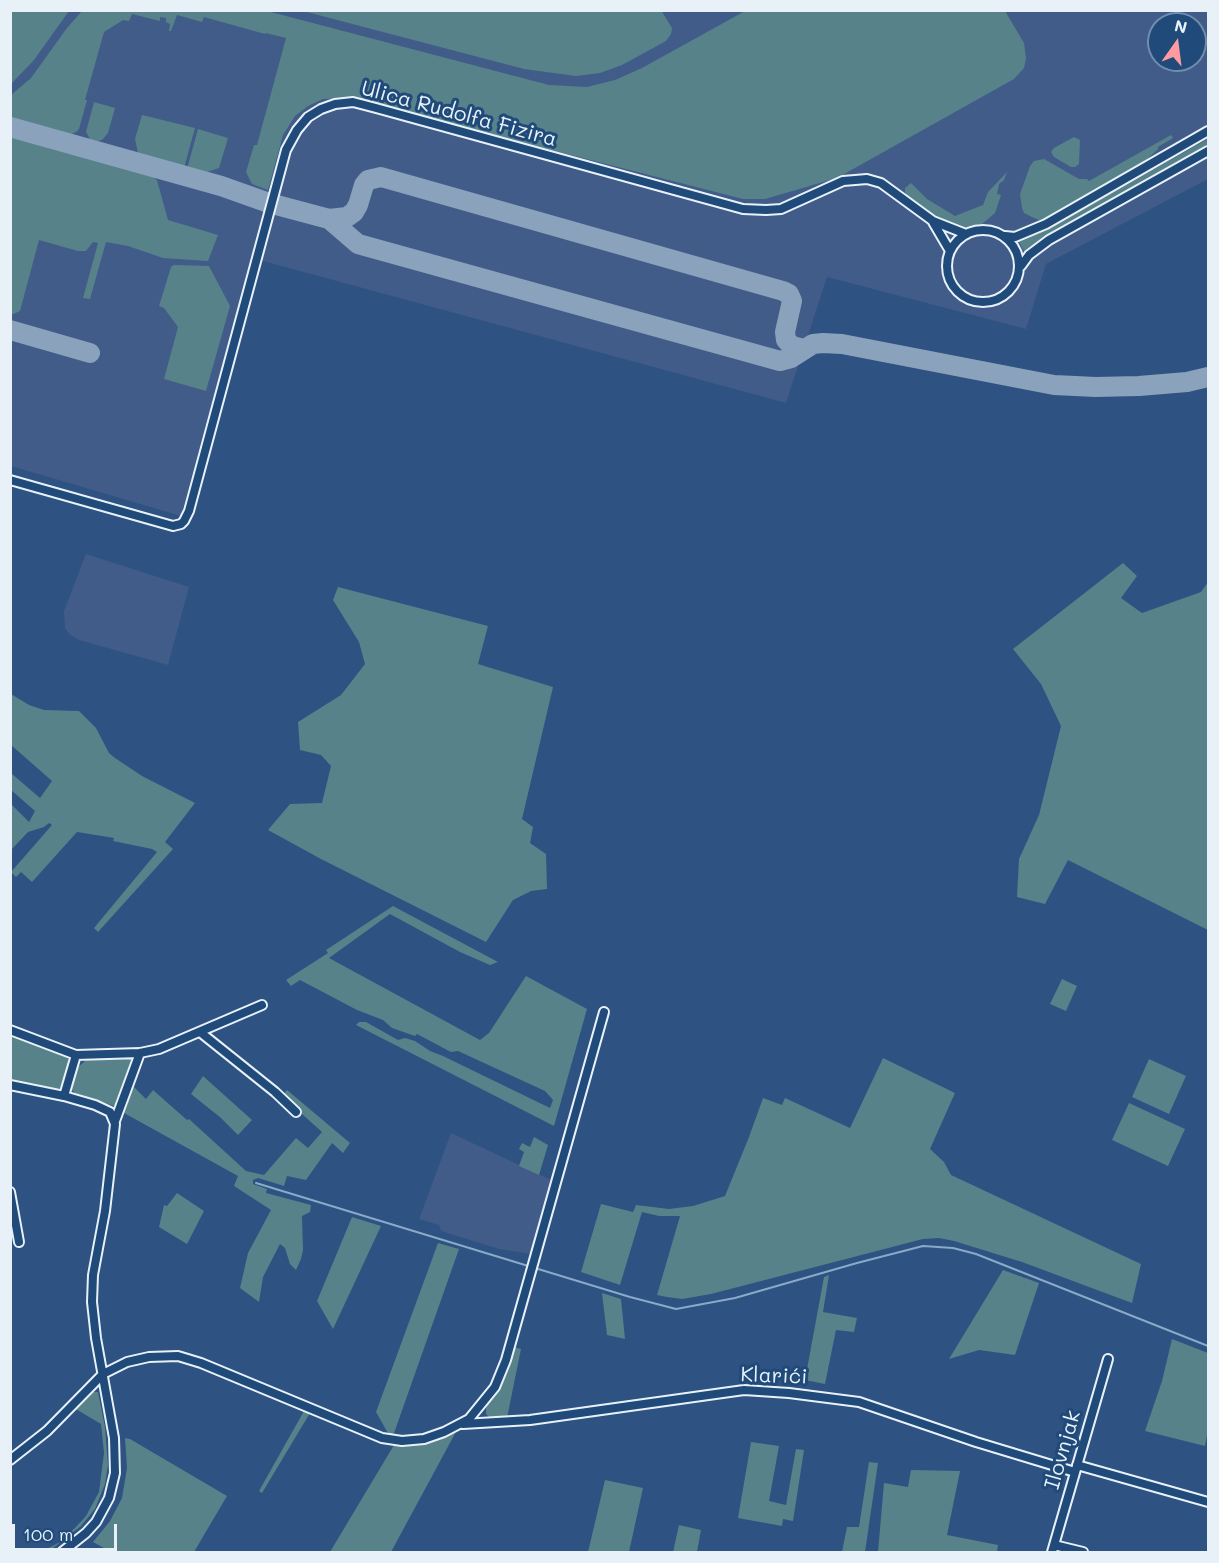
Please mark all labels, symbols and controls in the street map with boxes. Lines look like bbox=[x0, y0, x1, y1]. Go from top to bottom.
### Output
north arrow bbox=[1147, 12, 1207, 72]
text: N bbox=[1173, 14, 1189, 38]
street label: Ulica Rudolfa Fizira bbox=[358, 76, 560, 152]
street label: Klarići bbox=[740, 1362, 808, 1390]
street label: Ilovnjak bbox=[1040, 1408, 1086, 1492]
scale bar bbox=[15, 1512, 120, 1550]
text: 100 m bbox=[23, 1522, 73, 1546]

